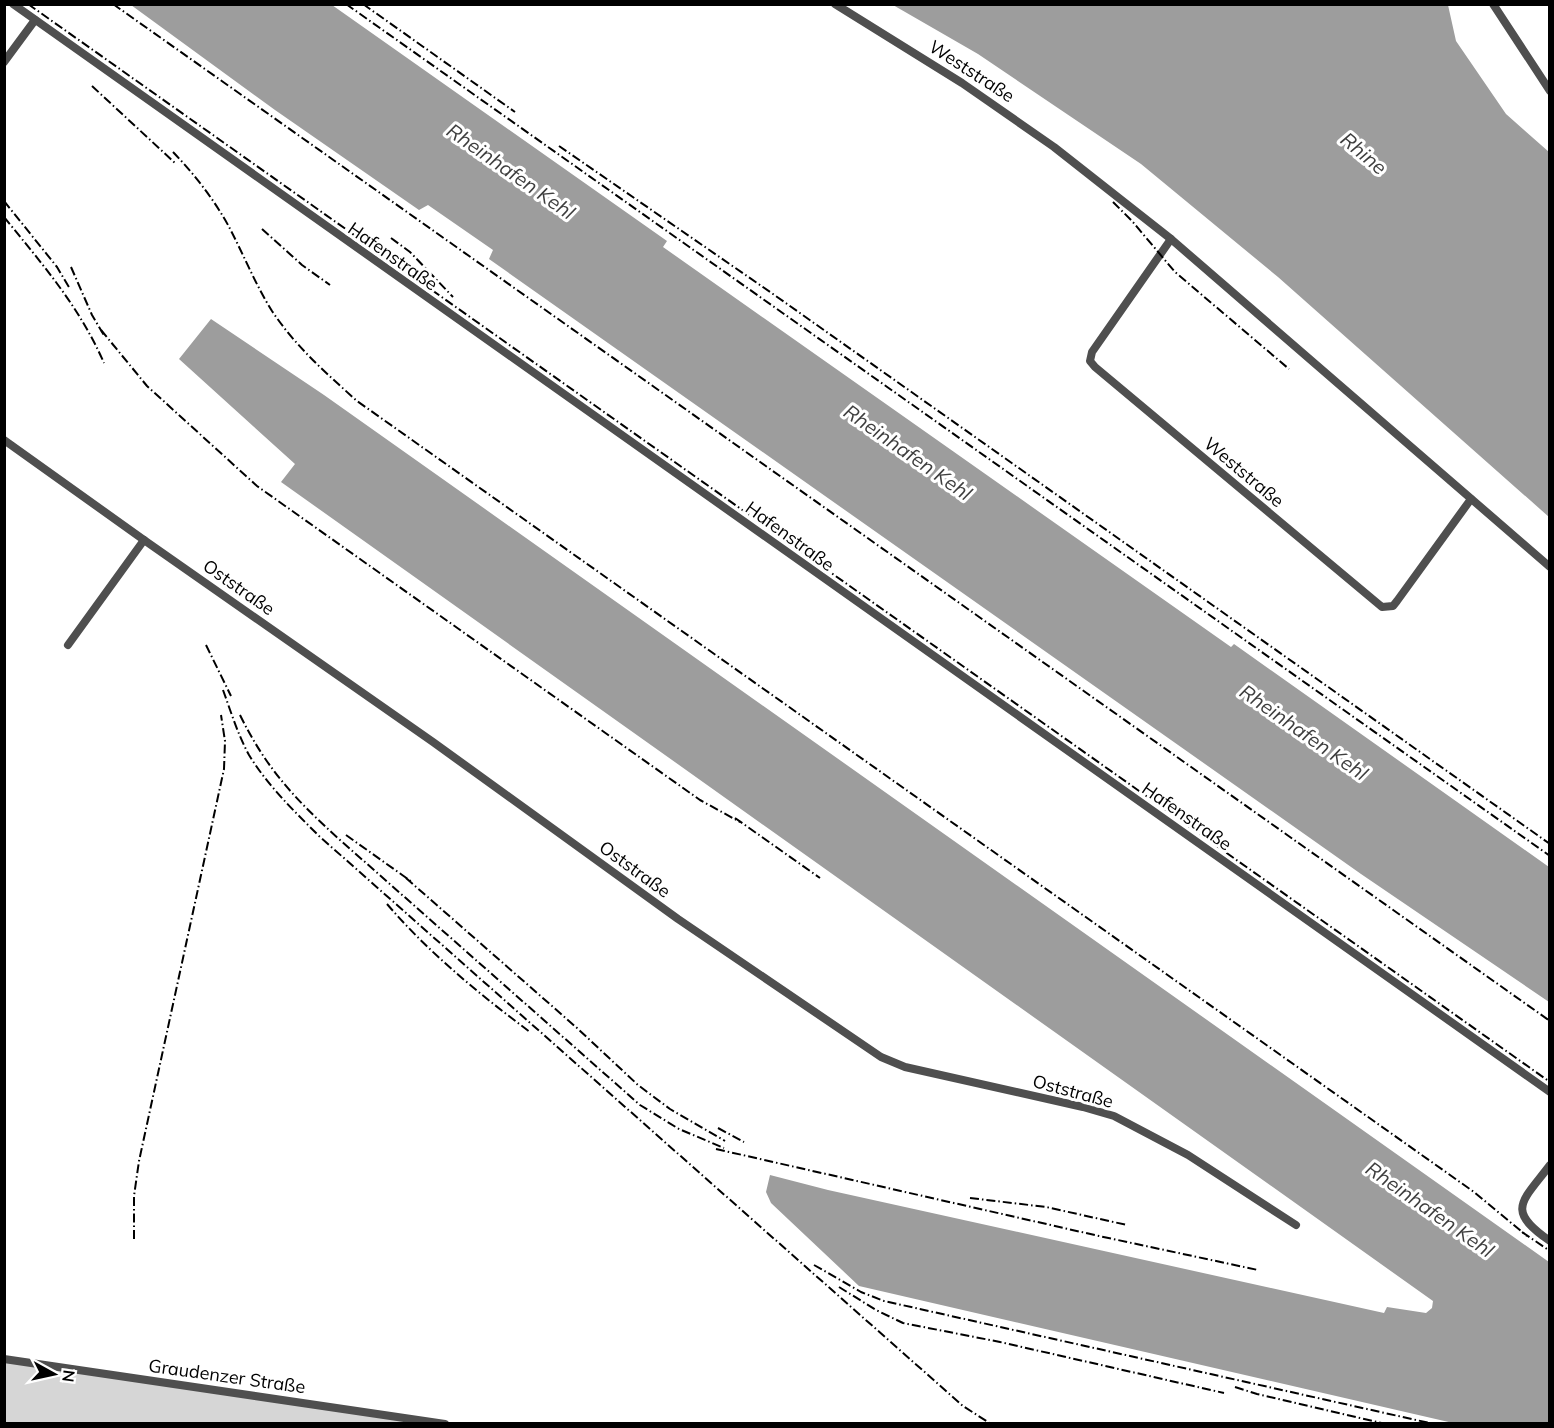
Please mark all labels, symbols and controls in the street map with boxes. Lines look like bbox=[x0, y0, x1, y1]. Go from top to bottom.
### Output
street label: Weststraße bbox=[925, 35, 1019, 107]
water label: Rheinhafen Kehl bbox=[442, 118, 580, 225]
water label: Rhine bbox=[1336, 126, 1392, 180]
street label: Hafenstraße bbox=[344, 217, 442, 295]
water label: Rheinhafen Kehl bbox=[839, 399, 977, 506]
street label: Weststraße bbox=[1199, 432, 1289, 512]
street label: Hafenstraße bbox=[741, 496, 839, 576]
street label: Oststraße bbox=[199, 554, 279, 620]
water label: Rheinhafen Kehl bbox=[1235, 679, 1373, 786]
street label: Hafenstraße bbox=[1138, 777, 1236, 855]
street label: Oststraße bbox=[595, 835, 675, 903]
street label: Oststraße bbox=[1030, 1069, 1116, 1113]
water label: Rheinhafen Kehl bbox=[1361, 1156, 1499, 1263]
north arrow bbox=[24, 1344, 84, 1404]
street label: Graudenzer Straße bbox=[147, 1354, 307, 1398]
text: N bbox=[58, 1369, 80, 1383]

